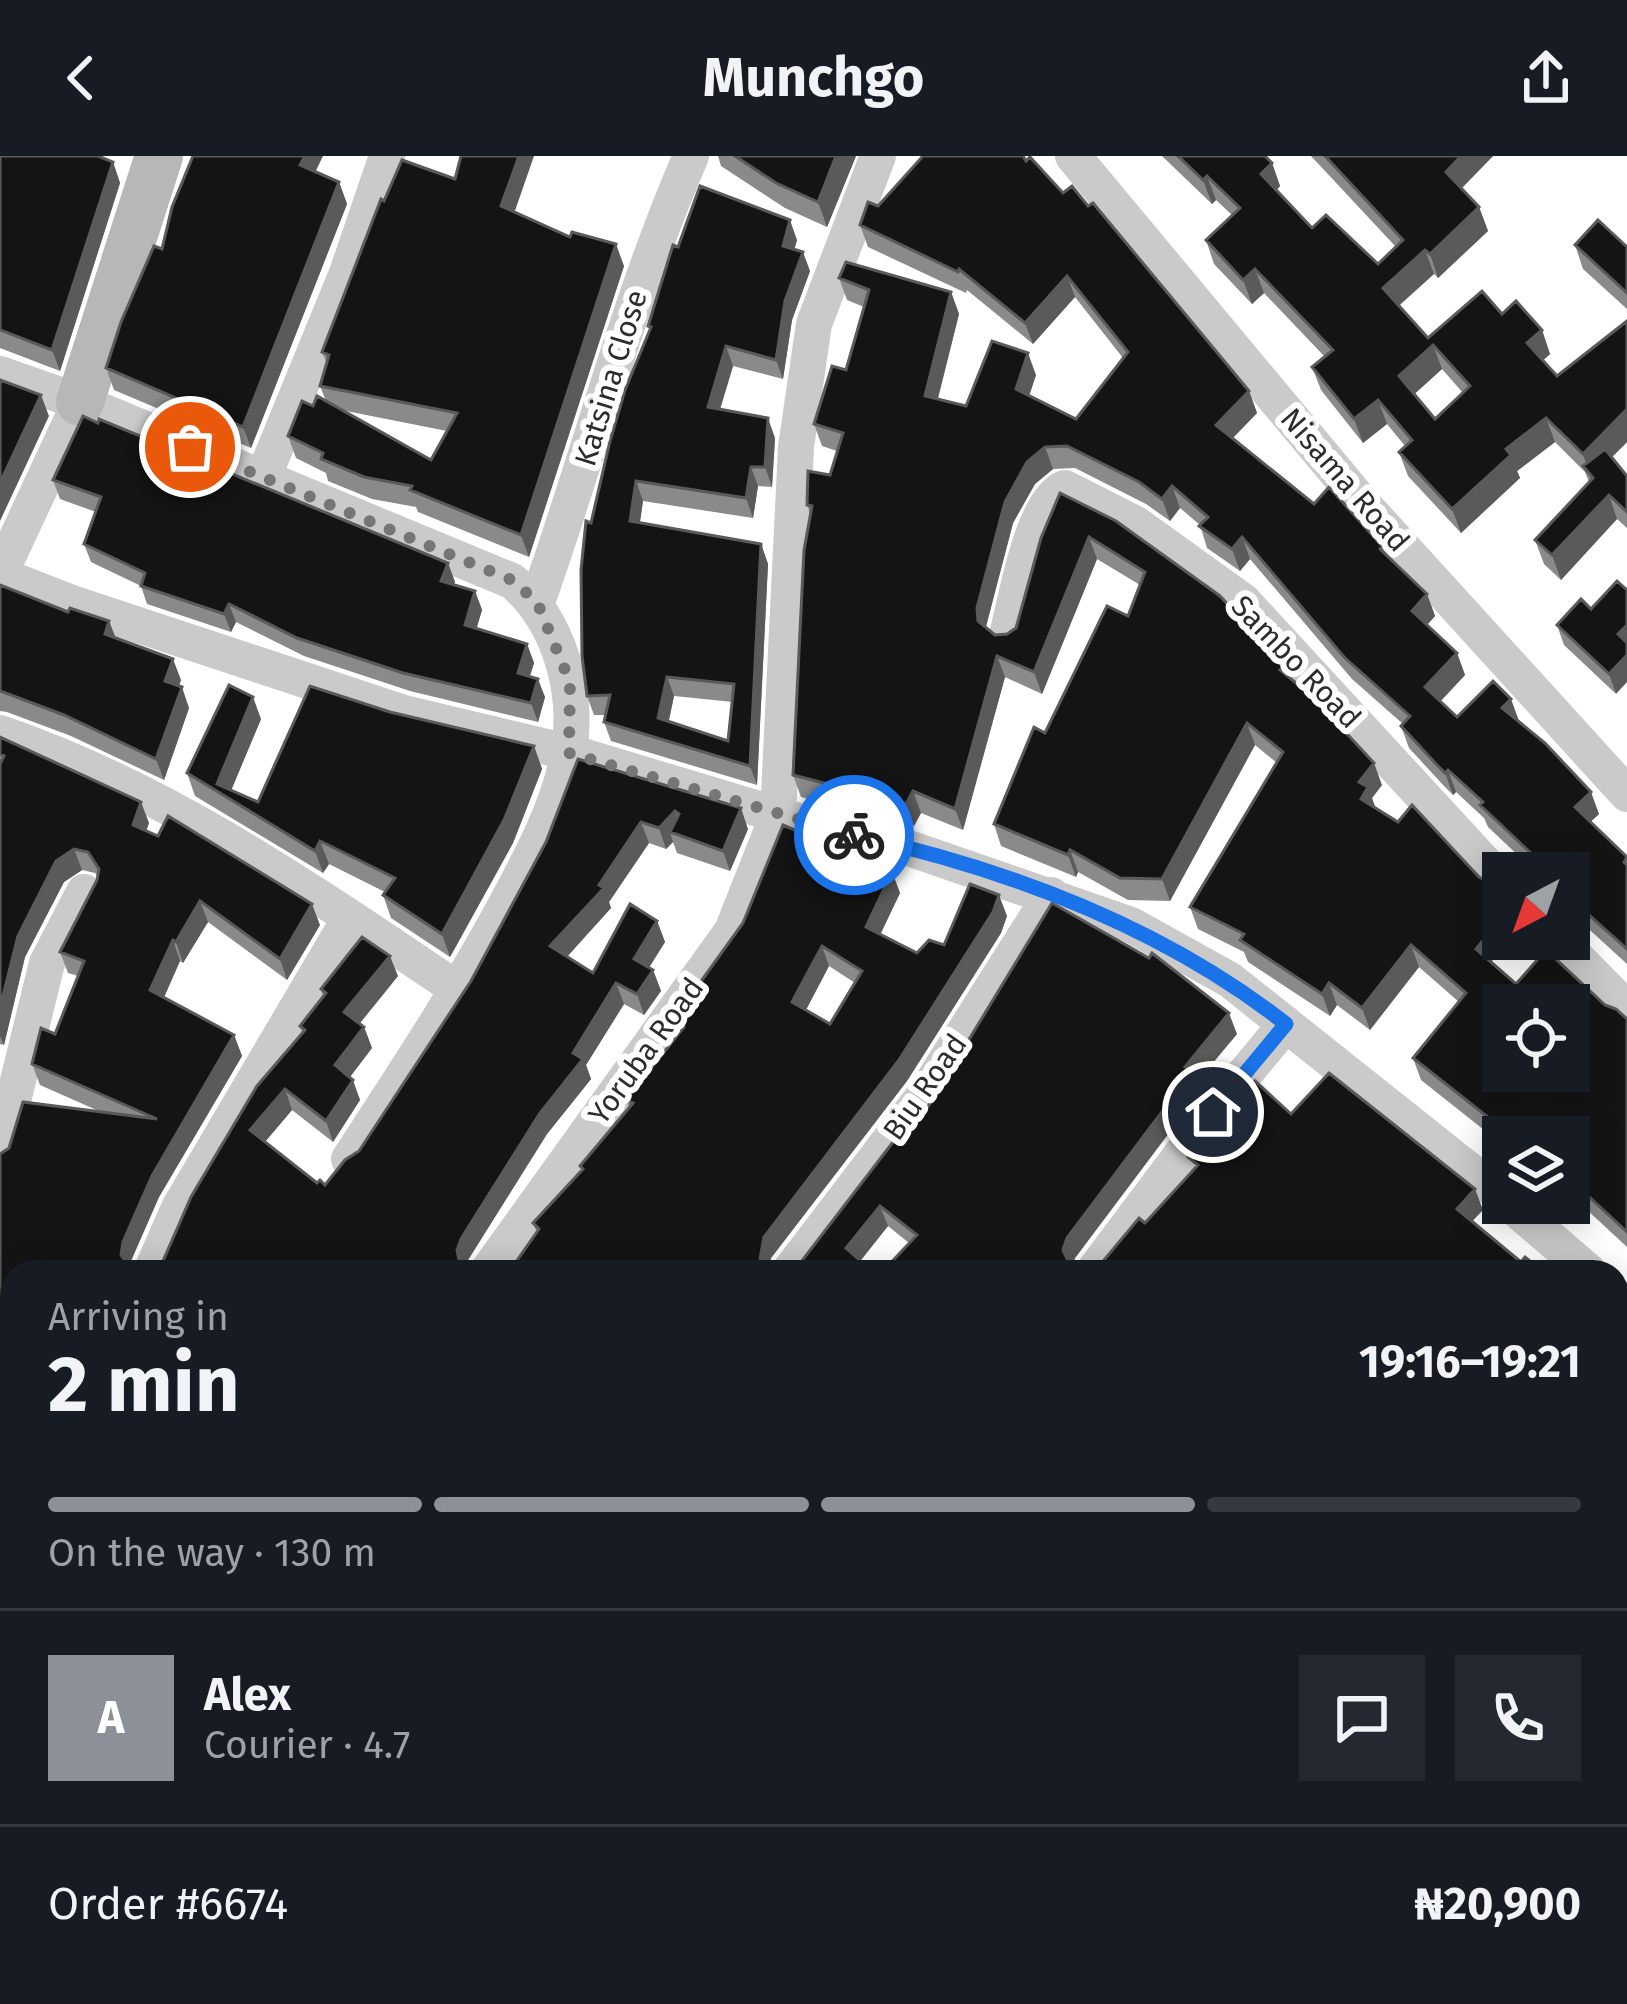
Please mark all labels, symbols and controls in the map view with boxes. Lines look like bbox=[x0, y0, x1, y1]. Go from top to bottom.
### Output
icon: back bbox=[48, 45, 114, 111]
icon: share bbox=[1513, 45, 1579, 111]
text: Munchgo bbox=[703, 46, 924, 110]
street label: Katsina Close bbox=[567, 286, 655, 470]
pin bbox=[139, 396, 241, 498]
street label: Nisama Road bbox=[1273, 401, 1417, 559]
icon: bag bbox=[157, 414, 223, 480]
street label: Sambo Road bbox=[1224, 588, 1368, 736]
courier bbox=[794, 775, 914, 895]
icon: bike bbox=[821, 802, 887, 868]
north arrow bbox=[1482, 852, 1590, 960]
map controls bbox=[1482, 852, 1590, 1224]
street label: Yoruba Road bbox=[581, 971, 711, 1131]
button: locate bbox=[1482, 984, 1590, 1092]
street label: Biu Road bbox=[875, 1027, 975, 1147]
pin bbox=[1162, 1061, 1264, 1163]
icon: home bbox=[1180, 1079, 1246, 1145]
button: layers bbox=[1482, 1116, 1590, 1224]
text: Arriving in bbox=[48, 1294, 229, 1340]
text: 19:16–19:21 bbox=[1359, 1335, 1581, 1389]
text: 2 min bbox=[48, 1338, 240, 1432]
text: On the way · 130 m bbox=[48, 1530, 376, 1576]
button: chat bbox=[1299, 1655, 1425, 1781]
button: phone bbox=[1455, 1655, 1581, 1781]
text: Alex bbox=[204, 1668, 291, 1722]
text: A bbox=[98, 1691, 124, 1745]
text: Courier · 4.7 bbox=[204, 1722, 410, 1768]
text: Order #6674 bbox=[48, 1877, 288, 1931]
text: ₦20,900 bbox=[1414, 1877, 1581, 1931]

